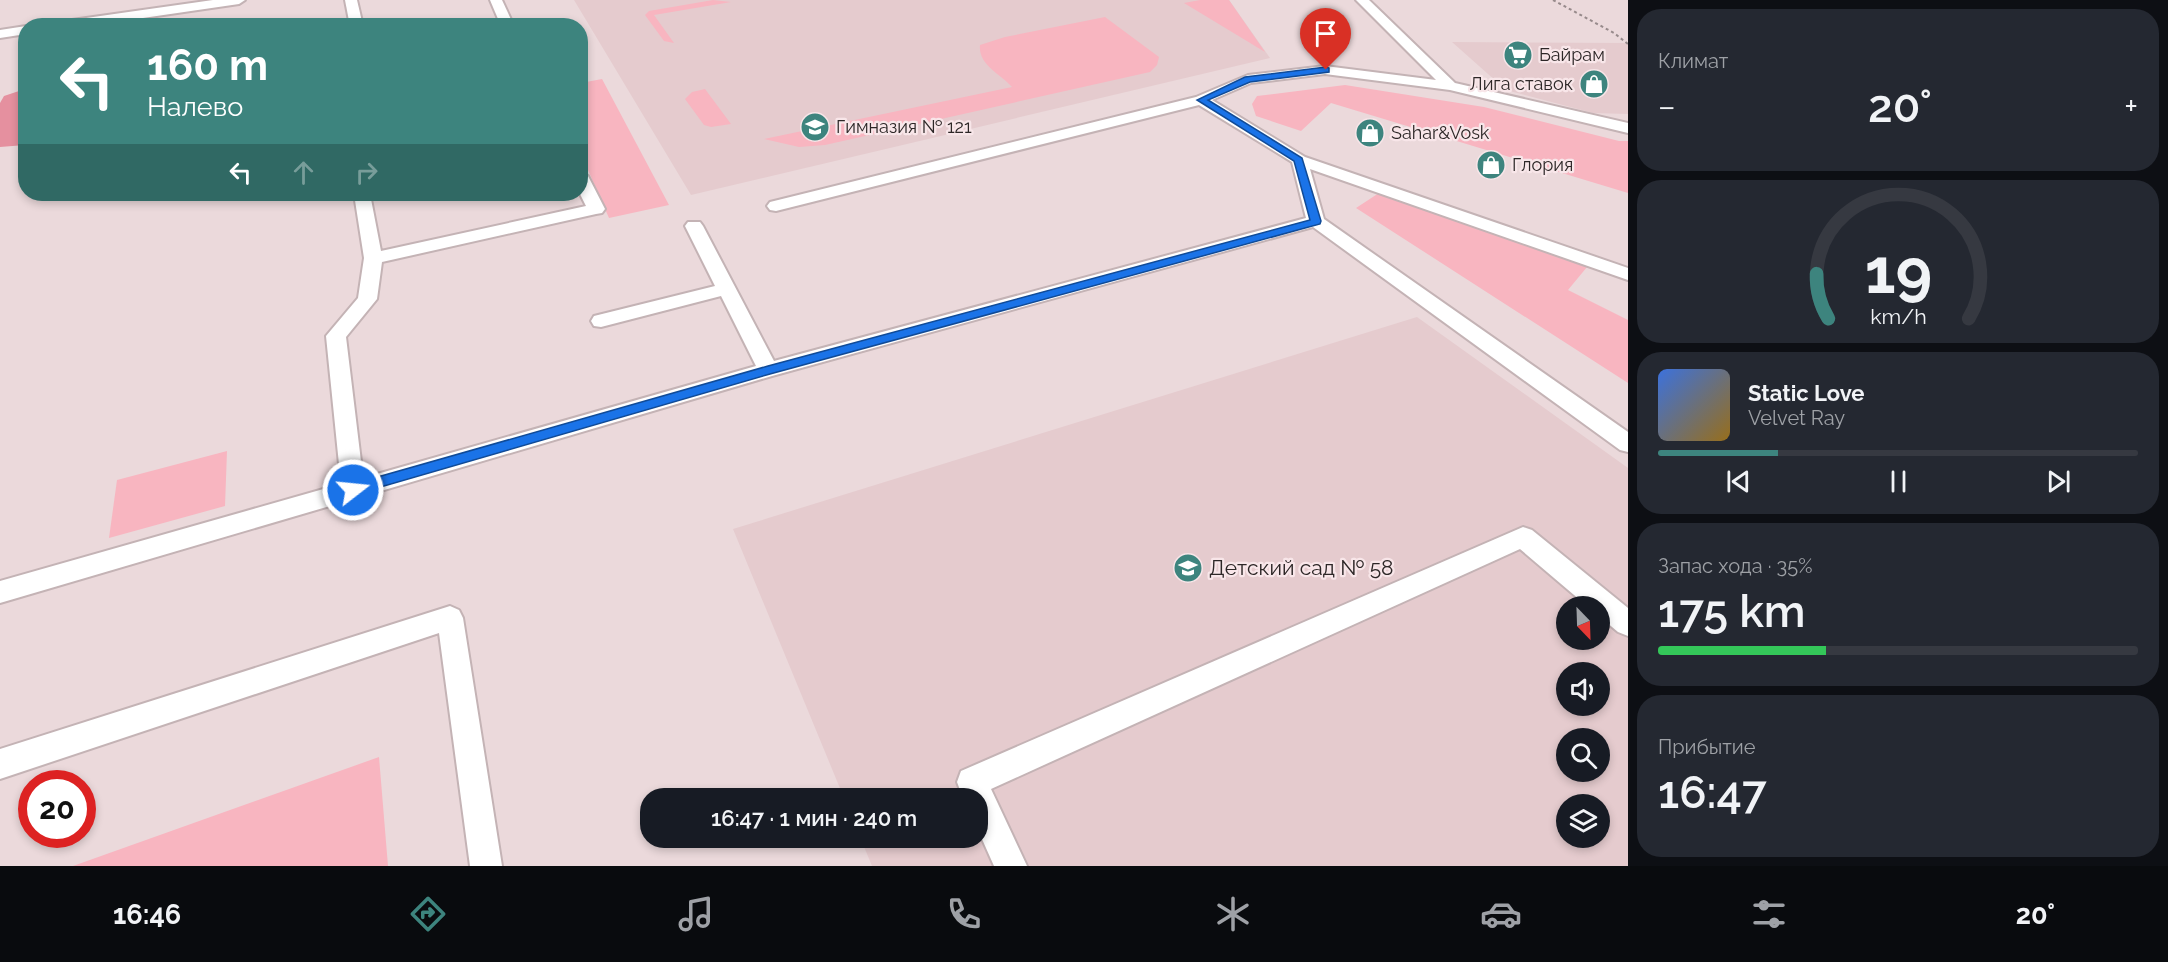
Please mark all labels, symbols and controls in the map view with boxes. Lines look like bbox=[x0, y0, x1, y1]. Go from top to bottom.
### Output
pin bbox=[1300, 8, 1351, 70]
icon: arrive bbox=[1309, 17, 1342, 50]
supermarket icon: Байрам bbox=[1502, 39, 1534, 71]
text: 160 m bbox=[147, 41, 268, 90]
icon: left bbox=[48, 42, 126, 120]
place label: Байрам bbox=[1539, 44, 1605, 65]
text: Климат bbox=[1658, 49, 1728, 73]
shop icon: Лига ставок bbox=[1578, 68, 1610, 100]
place label: Лига ставок bbox=[1470, 73, 1573, 94]
text: 20° bbox=[1868, 80, 1932, 133]
text: − bbox=[1658, 87, 1676, 126]
text: + bbox=[2124, 87, 2138, 126]
text: Налево bbox=[147, 91, 243, 122]
school or university icon: Гимназия № 121 bbox=[799, 111, 831, 143]
place label: Гимназия № 121 bbox=[836, 116, 972, 137]
shop icon: Sahar&Vosk bbox=[1354, 117, 1386, 149]
place label: Sahar&Vosk bbox=[1391, 122, 1490, 143]
shop icon: Глория bbox=[1475, 149, 1507, 181]
place label: Глория bbox=[1512, 154, 1573, 175]
icon: left bbox=[224, 156, 257, 189]
icon: ahead bbox=[287, 156, 320, 189]
icon: right bbox=[350, 156, 383, 189]
text: 19 bbox=[1864, 234, 1932, 308]
text: km/h bbox=[1870, 304, 1926, 329]
text: Static Love bbox=[1748, 380, 1865, 406]
text: Velvet Ray bbox=[1748, 406, 1845, 430]
position arrow bbox=[321, 458, 385, 522]
icon: previous bbox=[1722, 465, 1755, 498]
icon: pause bbox=[1882, 465, 1915, 498]
icon: next bbox=[2042, 465, 2075, 498]
school or university icon: Детский сад № 58 bbox=[1172, 552, 1204, 584]
text: Запас хода · 35% bbox=[1658, 554, 1812, 578]
place label: Детский сад № 58 bbox=[1209, 555, 1394, 580]
text: 175 km bbox=[1658, 585, 1806, 638]
north arrow bbox=[1556, 596, 1610, 650]
map controls bbox=[1556, 596, 1610, 848]
button: sound bbox=[1556, 662, 1610, 716]
button: search bbox=[1556, 728, 1610, 782]
text: Прибытие bbox=[1658, 735, 1755, 759]
text: 16:47 bbox=[1658, 766, 1767, 819]
speed limit sign: 20 bbox=[18, 770, 96, 848]
button: layers bbox=[1556, 794, 1610, 848]
text: 16:47 · 1 мин · 240 m bbox=[711, 805, 917, 831]
icon: directions bbox=[407, 893, 449, 935]
icon: music bbox=[675, 893, 717, 935]
icon: phone bbox=[943, 893, 985, 935]
icon: climate bbox=[1212, 893, 1254, 935]
icon: car bbox=[1480, 893, 1522, 935]
icon: filters bbox=[1748, 893, 1790, 935]
text: 16:46 bbox=[113, 899, 181, 930]
text: 20° bbox=[2016, 899, 2055, 930]

